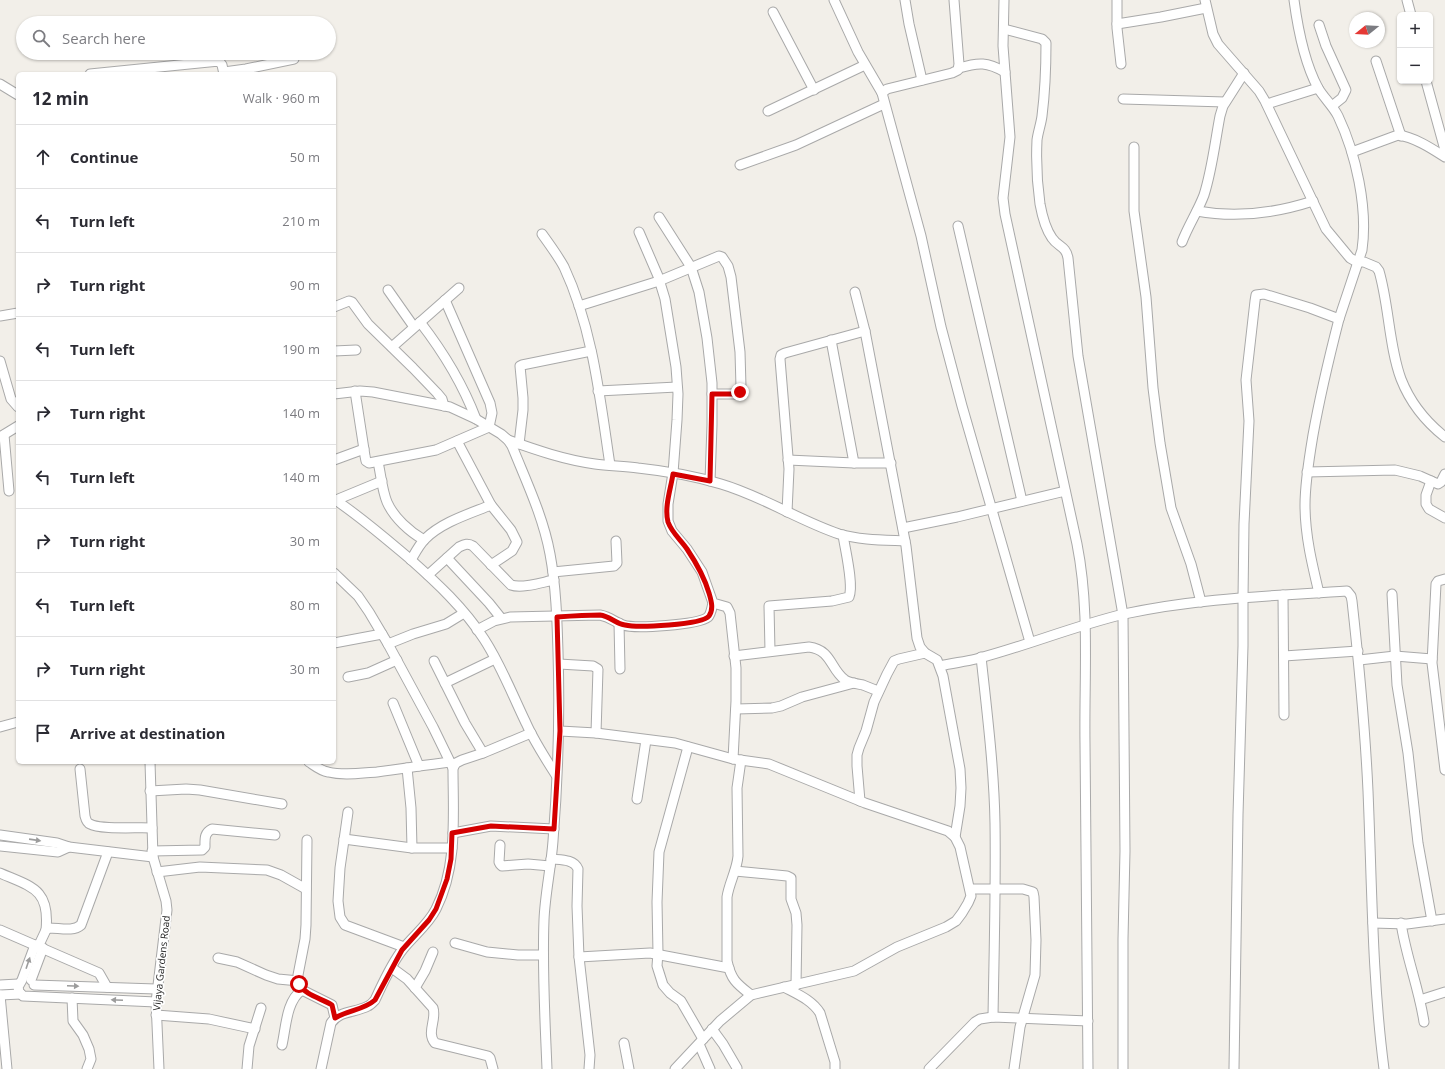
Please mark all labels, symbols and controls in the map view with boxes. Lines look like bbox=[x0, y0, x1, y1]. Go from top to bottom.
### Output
north arrow bbox=[1349, 12, 1385, 48]
map controls bbox=[1397, 12, 1433, 84]
button: + bbox=[1397, 12, 1433, 48]
search box bbox=[16, 16, 336, 60]
icon: search bbox=[30, 27, 52, 49]
text: Search here bbox=[62, 28, 146, 48]
button: − bbox=[1397, 48, 1433, 84]
text: 12 min bbox=[32, 87, 89, 110]
text: Walk · 960 m bbox=[243, 89, 320, 107]
icon: ahead bbox=[32, 146, 54, 168]
text: Continue bbox=[70, 147, 138, 167]
text: 50 m bbox=[290, 148, 320, 166]
icon: left bbox=[32, 210, 54, 232]
text: Turn left bbox=[70, 211, 135, 231]
text: 210 m bbox=[282, 212, 320, 230]
icon: right bbox=[32, 274, 54, 296]
text: Turn right bbox=[70, 275, 145, 295]
text: 90 m bbox=[290, 276, 320, 294]
icon: left bbox=[32, 338, 54, 360]
text: Turn left bbox=[70, 339, 135, 359]
text: 190 m bbox=[282, 340, 320, 358]
route end bbox=[731, 383, 749, 401]
icon: right bbox=[32, 402, 54, 424]
text: Turn right bbox=[70, 403, 145, 423]
text: 140 m bbox=[282, 404, 320, 422]
icon: left bbox=[32, 466, 54, 488]
text: Turn left bbox=[70, 467, 135, 487]
text: 140 m bbox=[282, 468, 320, 486]
icon: right bbox=[32, 530, 54, 552]
text: Turn right bbox=[70, 531, 145, 551]
text: 30 m bbox=[290, 532, 320, 550]
icon: left bbox=[32, 594, 54, 616]
text: Turn left bbox=[70, 595, 135, 615]
text: 80 m bbox=[290, 596, 320, 614]
icon: right bbox=[32, 658, 54, 680]
text: Turn right bbox=[70, 659, 145, 679]
text: 30 m bbox=[290, 660, 320, 678]
icon: arrive bbox=[32, 722, 54, 744]
text: Arrive at destination bbox=[70, 723, 225, 743]
one-way arrow bbox=[29, 837, 41, 843]
street label: Vijaya Gardens Road bbox=[149, 915, 173, 1011]
one-way arrow bbox=[26, 956, 32, 968]
route start bbox=[290, 975, 308, 993]
one-way arrow bbox=[67, 983, 80, 989]
one-way arrow bbox=[111, 996, 123, 1003]

